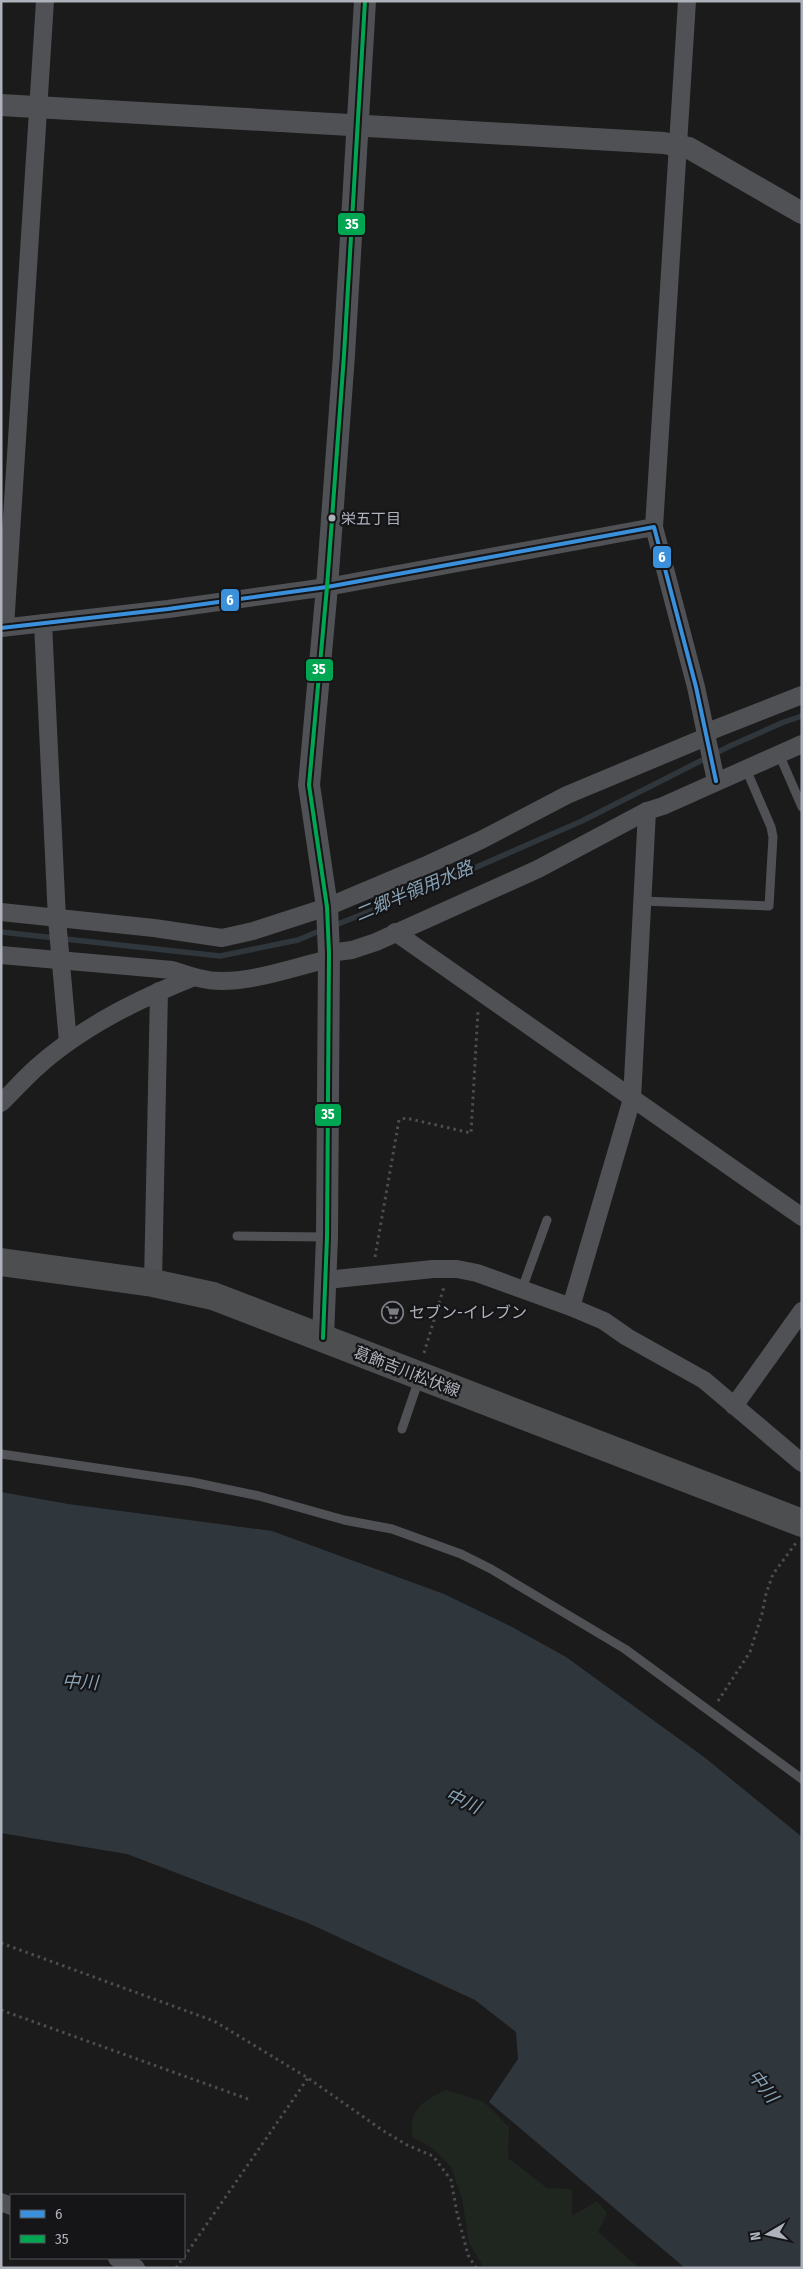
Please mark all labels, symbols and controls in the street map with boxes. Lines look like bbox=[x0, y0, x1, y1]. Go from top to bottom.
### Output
line badge: 35 bbox=[337, 212, 366, 236]
text: 35 bbox=[344, 216, 359, 233]
place label: 栄五丁目 bbox=[341, 510, 401, 528]
marker: 栄五丁目 bbox=[327, 513, 337, 523]
line badge: 6 bbox=[652, 545, 672, 569]
text: 6 bbox=[658, 549, 666, 566]
line badge: 6 bbox=[220, 588, 240, 612]
text: 6 bbox=[226, 592, 234, 609]
line badge: 35 bbox=[305, 658, 334, 682]
text: 35 bbox=[311, 661, 326, 678]
water label: 二郷半領用水路 bbox=[352, 855, 478, 926]
line badge: 35 bbox=[314, 1103, 342, 1127]
text: 35 bbox=[320, 1106, 335, 1123]
supermarket icon: セブン-イレブン bbox=[381, 1300, 405, 1324]
place label: セブン-イレブン bbox=[409, 1303, 527, 1322]
street label: 葛飾吉川松伏線 bbox=[351, 1343, 463, 1400]
water label: 中川 bbox=[61, 1670, 101, 1694]
water label: 中川 bbox=[442, 1784, 486, 1819]
water label: 中川 bbox=[743, 2065, 784, 2109]
legend bbox=[10, 2194, 185, 2259]
text: 6 bbox=[55, 2205, 62, 2223]
north arrow bbox=[743, 2209, 793, 2259]
text: 35 bbox=[55, 2230, 69, 2248]
text: N bbox=[747, 2230, 765, 2241]

